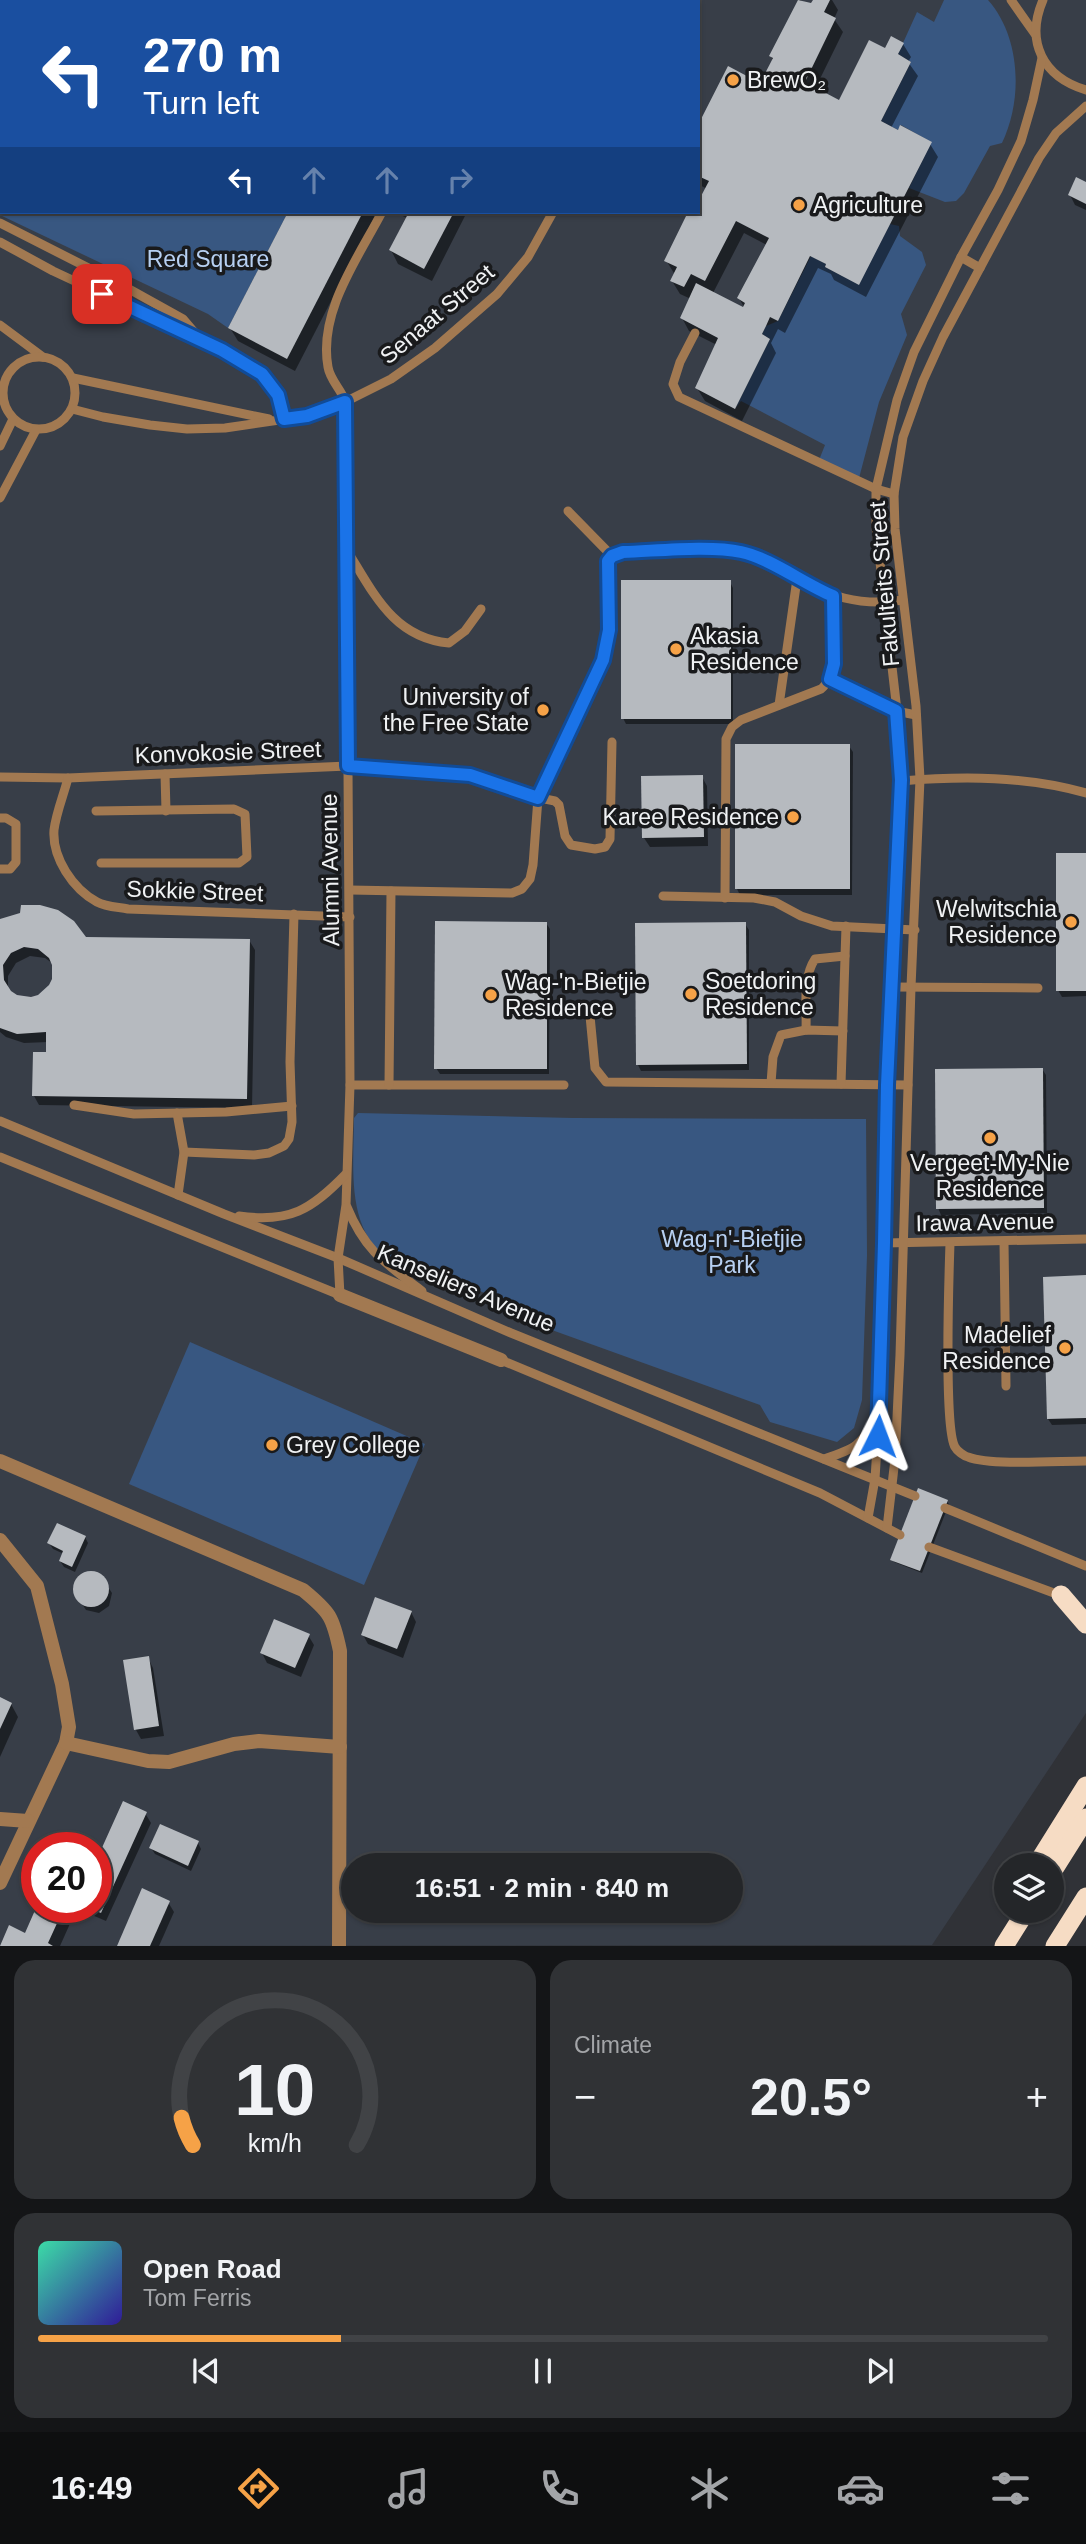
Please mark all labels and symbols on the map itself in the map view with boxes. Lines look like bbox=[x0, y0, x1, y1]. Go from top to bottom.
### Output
place label: BrewO₂ bbox=[747, 67, 826, 93]
marker: BrewO₂ bbox=[725, 72, 741, 88]
place label: Agriculture bbox=[813, 192, 923, 218]
marker: Agriculture bbox=[791, 197, 807, 213]
park label: Red Square bbox=[147, 246, 269, 272]
street label: Senaat Street bbox=[375, 258, 500, 369]
pin bbox=[72, 264, 132, 324]
street label: Fakulteits Street bbox=[864, 499, 904, 668]
place label: Akasia Residence bbox=[690, 623, 799, 675]
marker: Akasia Residence bbox=[668, 641, 684, 657]
place label: University of the Free State bbox=[383, 684, 530, 736]
marker: University of the Free State bbox=[535, 702, 551, 718]
street label: Konvokosie Street bbox=[134, 736, 322, 768]
street label: Alumni Avenue bbox=[316, 793, 344, 947]
place label: Karee Residence bbox=[603, 804, 779, 830]
marker: Karee Residence bbox=[785, 809, 801, 825]
street label: Sokkie Street bbox=[126, 876, 264, 906]
place label: Welwitschia Residence bbox=[936, 896, 1057, 948]
marker: Welwitschia Residence bbox=[1063, 914, 1079, 930]
place label: Soetdoring Residence bbox=[705, 968, 816, 1020]
place label: Wag-'n-Bietjie Residence bbox=[505, 969, 647, 1021]
marker: Soetdoring Residence bbox=[683, 986, 699, 1002]
marker: Wag-'n-Bietjie Residence bbox=[483, 987, 499, 1003]
marker: Vergeet-My-Nie Residence bbox=[982, 1130, 998, 1146]
place label: Vergeet-My-Nie Residence bbox=[910, 1150, 1070, 1202]
street label: Irawa Avenue bbox=[915, 1208, 1055, 1236]
park label: Wag-n'-Bietjie Park bbox=[661, 1226, 803, 1278]
street label: Kanseliers Avenue bbox=[373, 1239, 559, 1337]
place label: Madelief Residence bbox=[942, 1322, 1052, 1374]
marker: Madelief Residence bbox=[1057, 1340, 1073, 1356]
position arrow bbox=[841, 1399, 915, 1473]
place label: Grey College bbox=[286, 1432, 420, 1458]
marker: Grey College bbox=[264, 1437, 280, 1453]
speed limit sign: 20 bbox=[21, 1832, 112, 1923]

